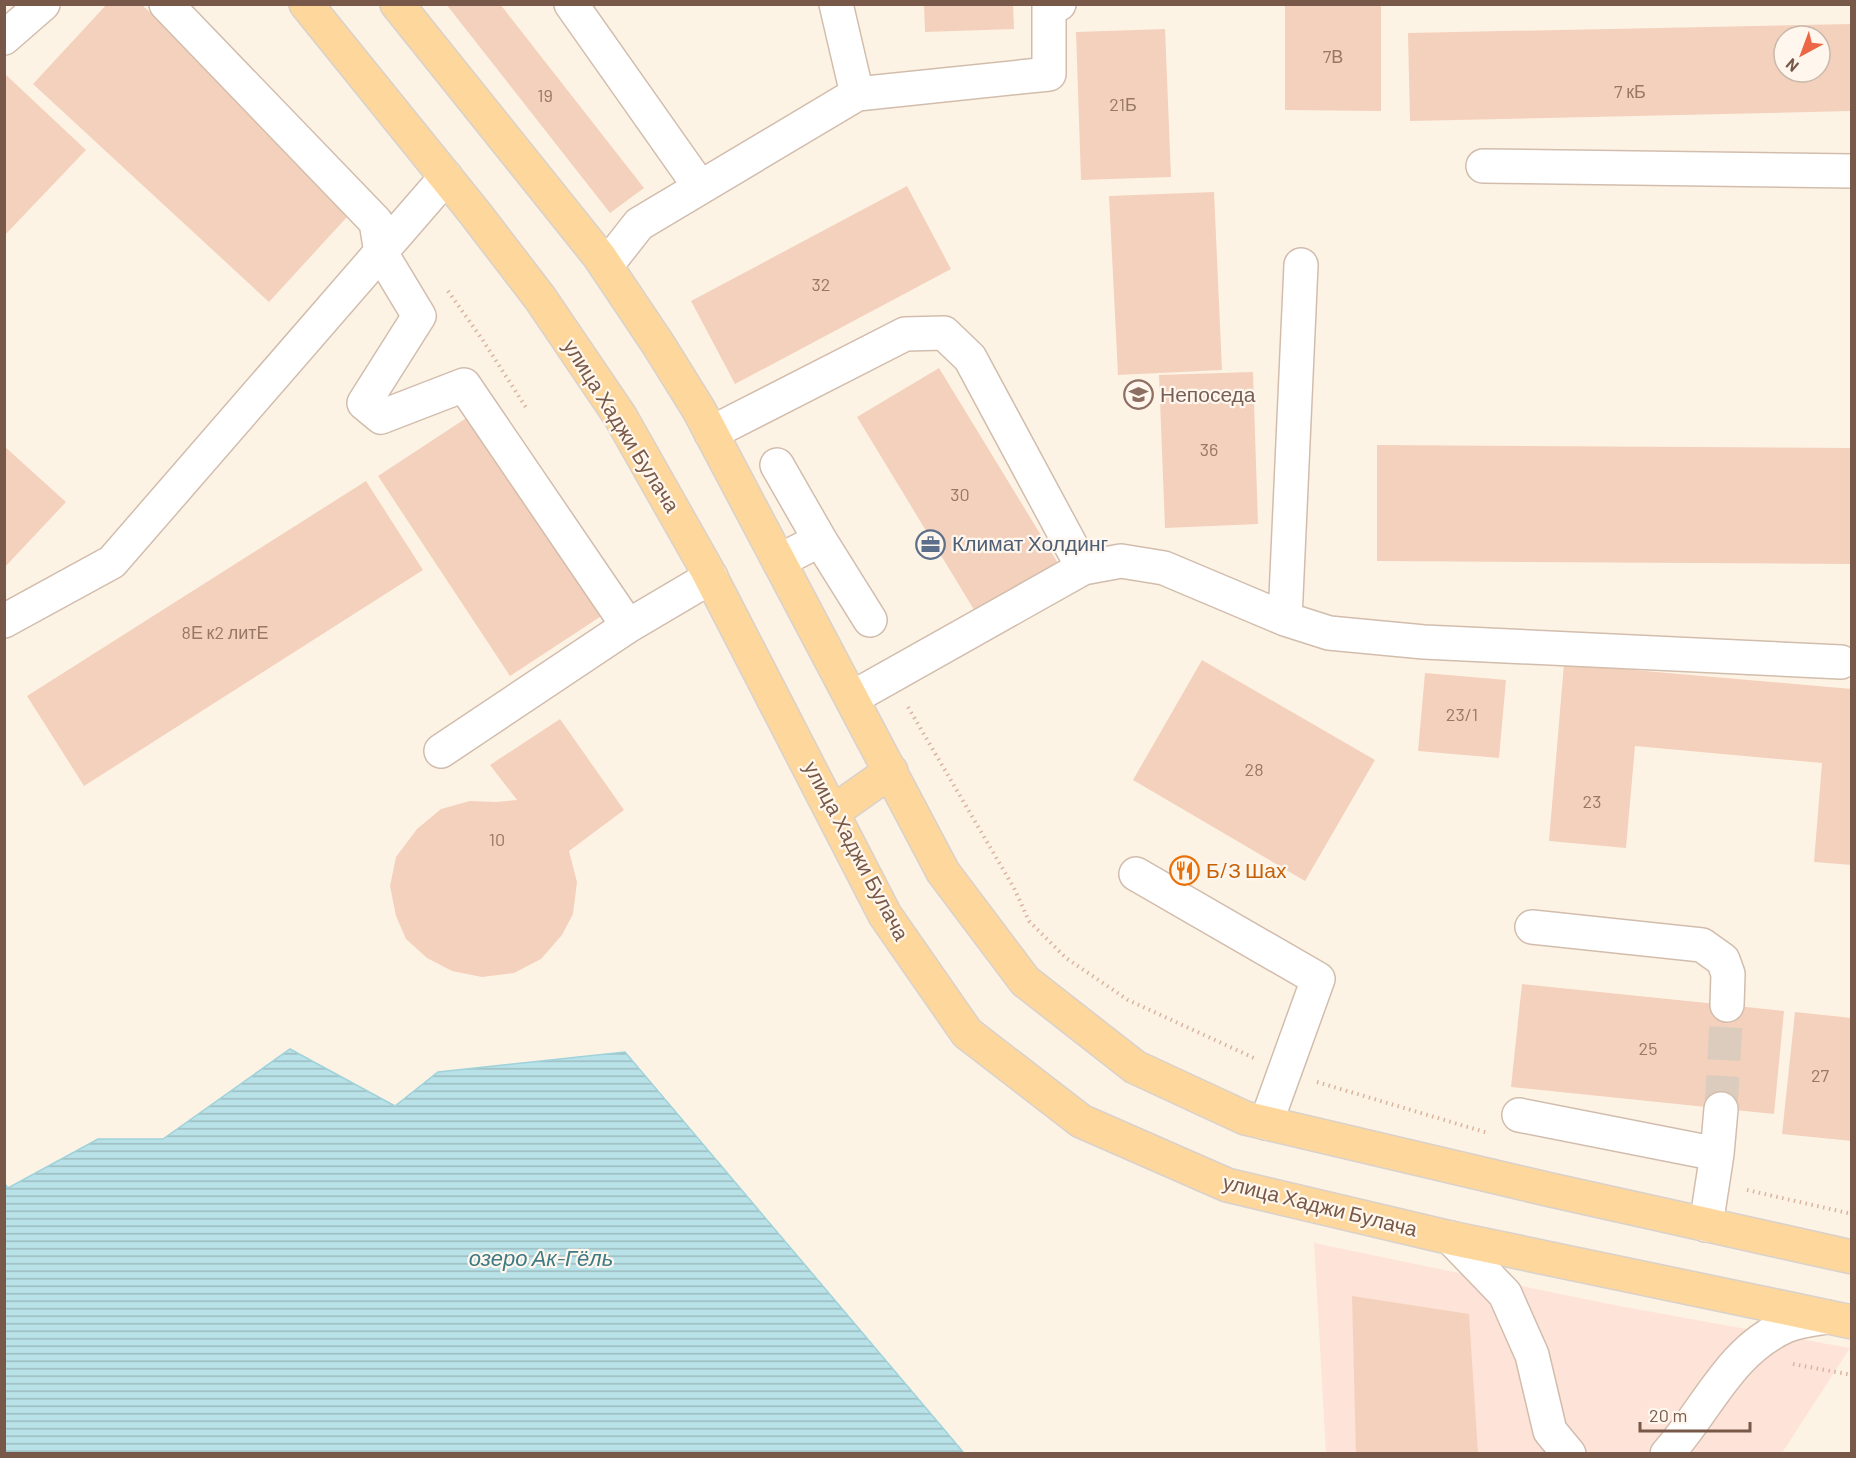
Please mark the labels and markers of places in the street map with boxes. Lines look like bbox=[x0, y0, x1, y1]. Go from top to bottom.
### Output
school or university icon: Непоседа bbox=[1123, 379, 1155, 411]
place label: Непоседа bbox=[1160, 381, 1256, 406]
office icon: Климат Холдинг bbox=[915, 528, 947, 560]
place label: Климат Холдинг bbox=[952, 530, 1109, 555]
restaurant icon: Б/З Шах bbox=[1169, 855, 1201, 887]
place label: Б/З Шах bbox=[1206, 857, 1287, 882]

